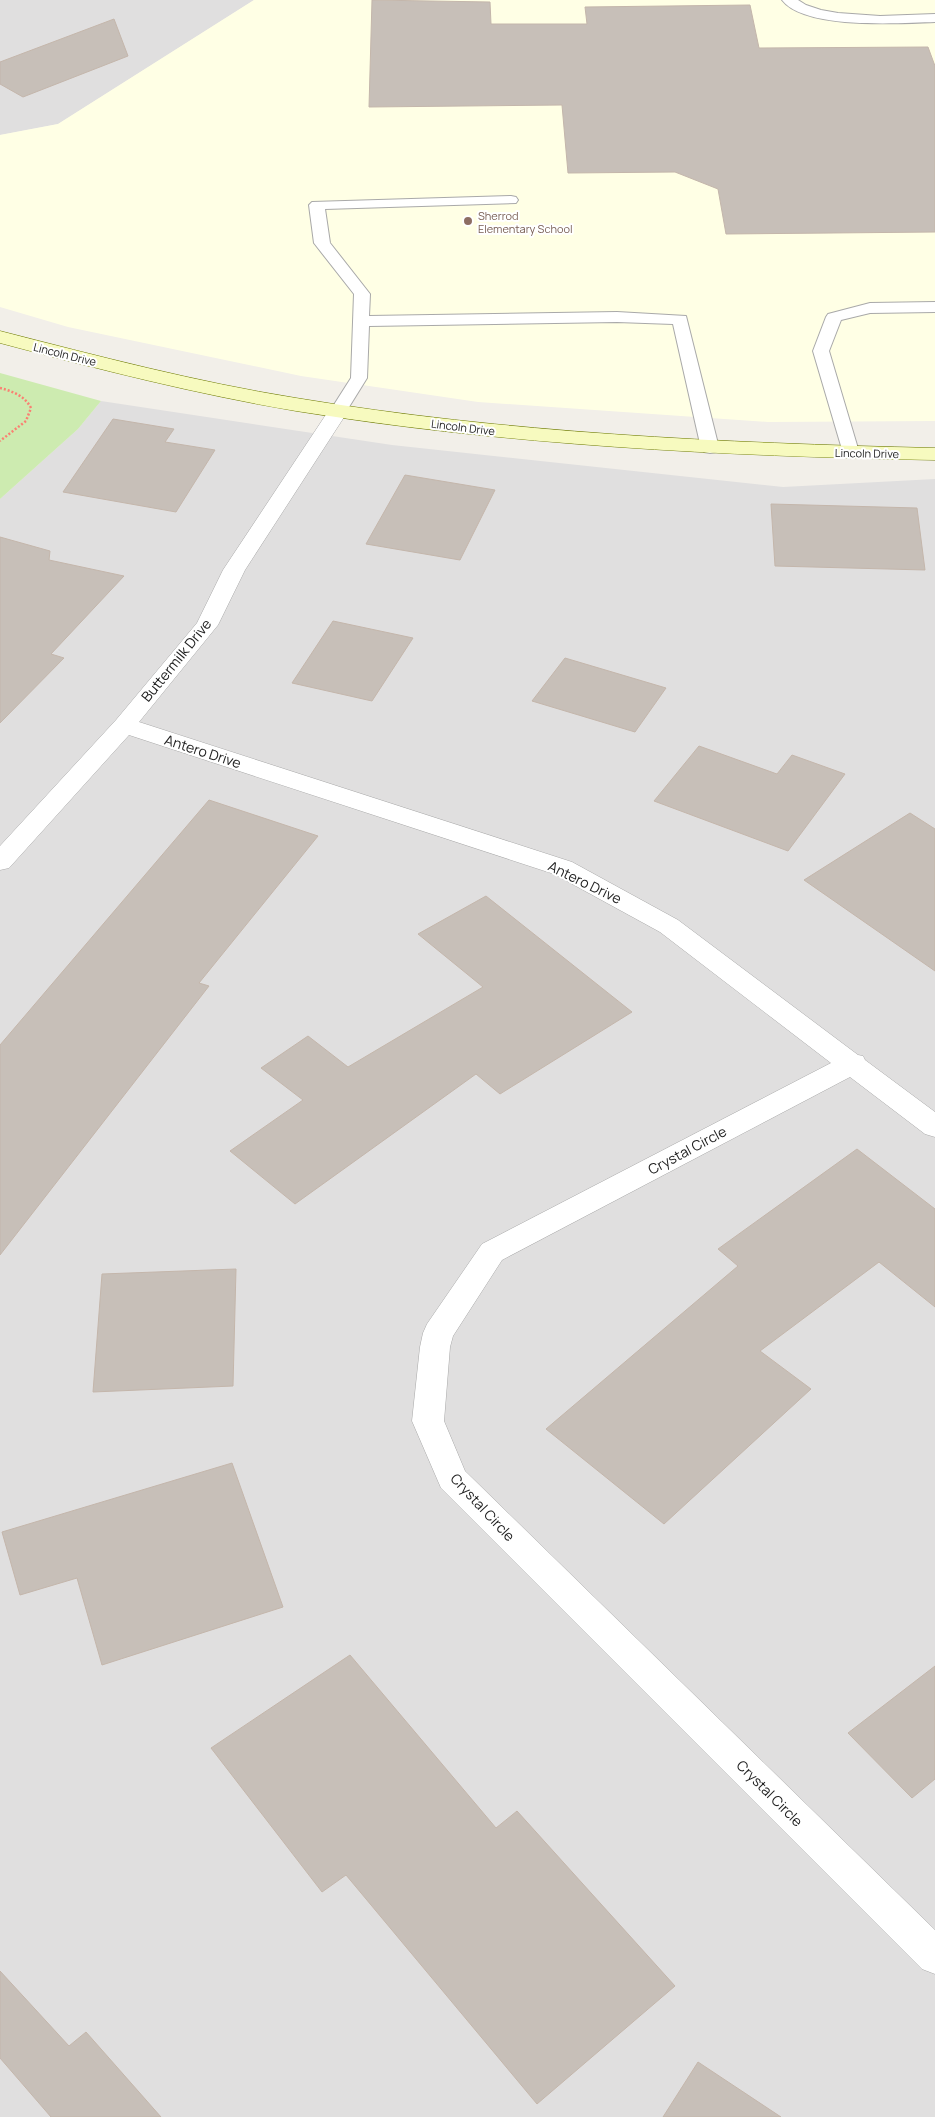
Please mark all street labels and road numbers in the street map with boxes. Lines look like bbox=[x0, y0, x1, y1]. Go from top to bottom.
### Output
street label: Lincoln Drive bbox=[32, 339, 98, 369]
street label: Lincoln Drive bbox=[430, 416, 496, 438]
street label: Lincoln Drive bbox=[835, 445, 900, 461]
street label: Buttermilk Drive bbox=[137, 615, 215, 705]
street label: Antero Drive bbox=[162, 730, 244, 772]
street label: Antero Drive bbox=[545, 856, 625, 908]
street label: Crystal Circle bbox=[644, 1121, 730, 1179]
street label: Crystal Circle bbox=[447, 1469, 519, 1545]
street label: Crystal Circle bbox=[733, 1756, 807, 1830]

